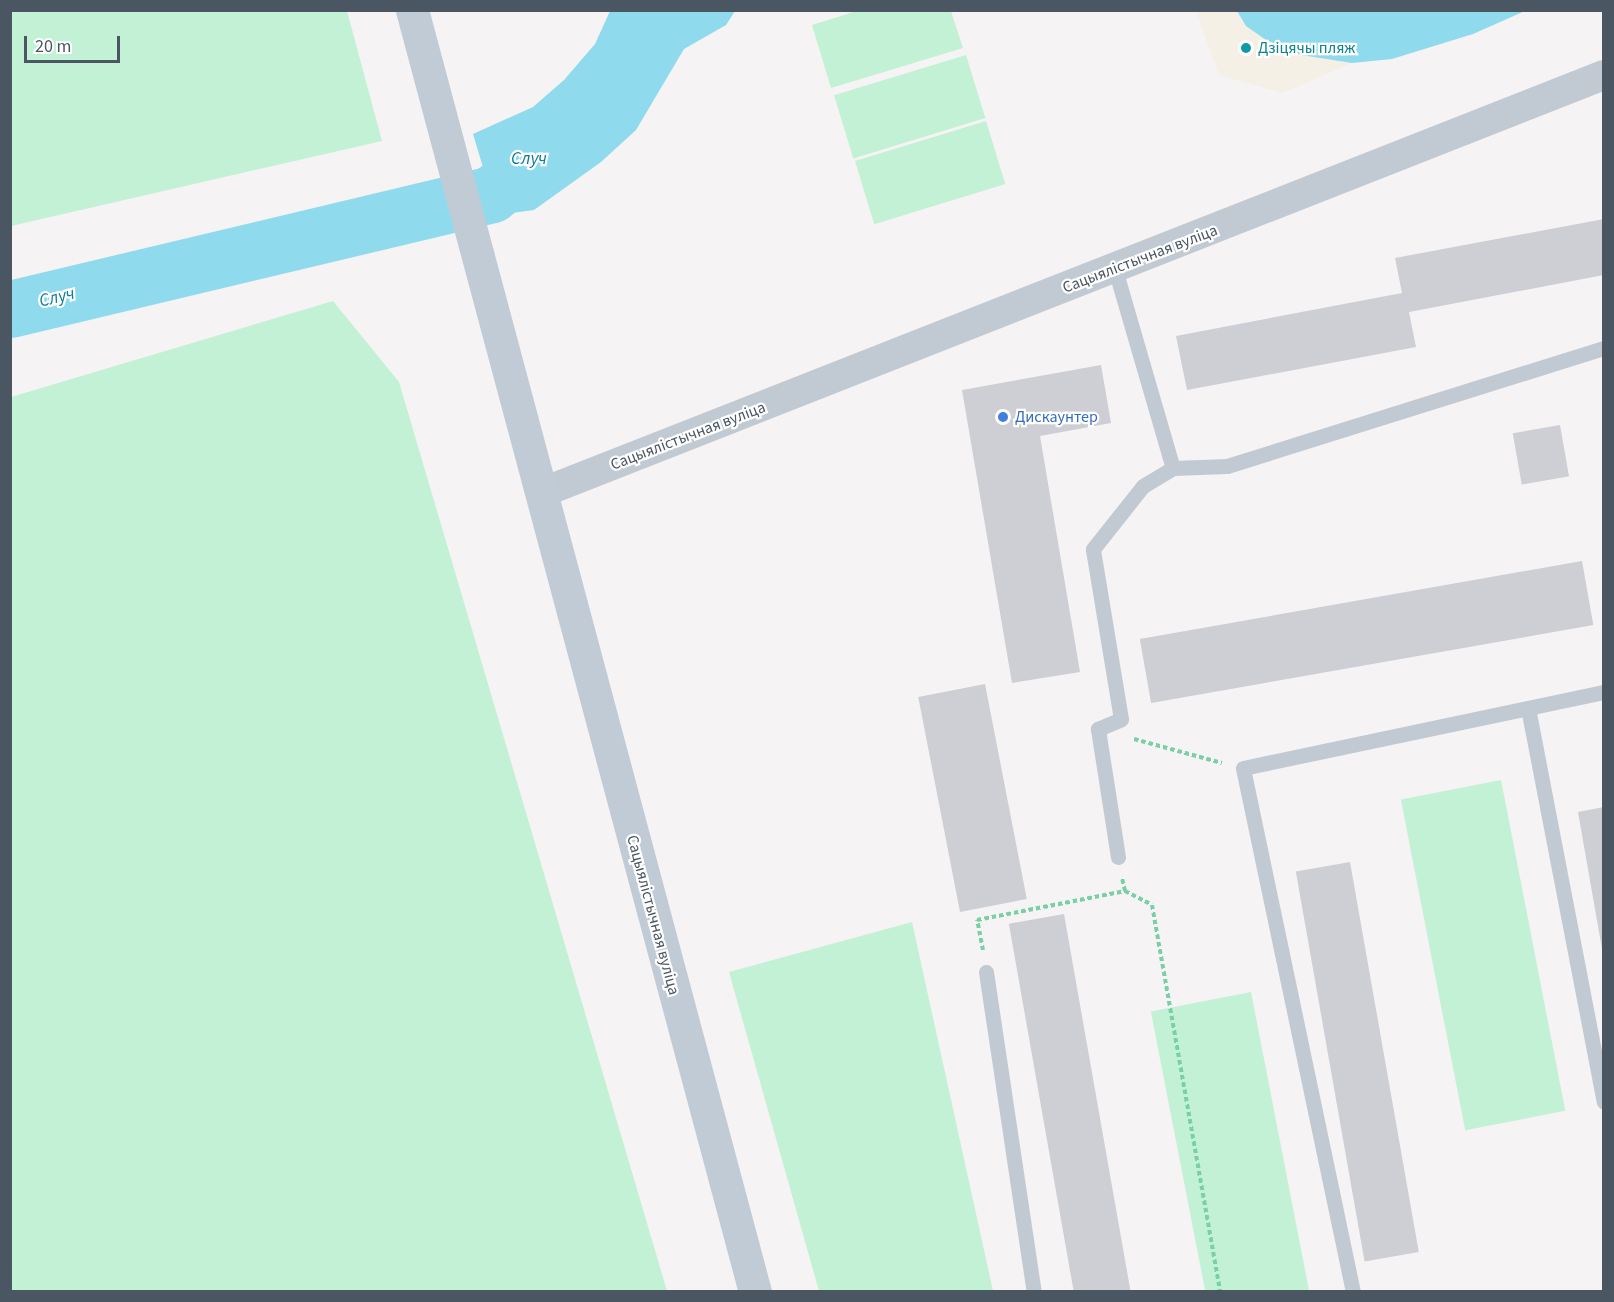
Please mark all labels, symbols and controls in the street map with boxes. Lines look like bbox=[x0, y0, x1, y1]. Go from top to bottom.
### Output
scale bar bbox=[27, 24, 123, 62]
text: 20 m bbox=[35, 34, 71, 59]
place label: Дзіцячы пляж bbox=[1258, 38, 1355, 58]
marker: Дзіцячы пляж bbox=[1239, 41, 1253, 55]
water label: Случ bbox=[511, 148, 547, 170]
street label: Сацыялістычная вуліца bbox=[1060, 221, 1220, 297]
water label: Случ bbox=[37, 283, 77, 313]
street label: Сацыялістычная вуліца bbox=[608, 398, 768, 474]
place label: Дискаунтер bbox=[1015, 407, 1098, 427]
marker: Дискаунтер bbox=[996, 410, 1010, 424]
street label: Сацыялістычная вуліца bbox=[622, 833, 684, 997]

